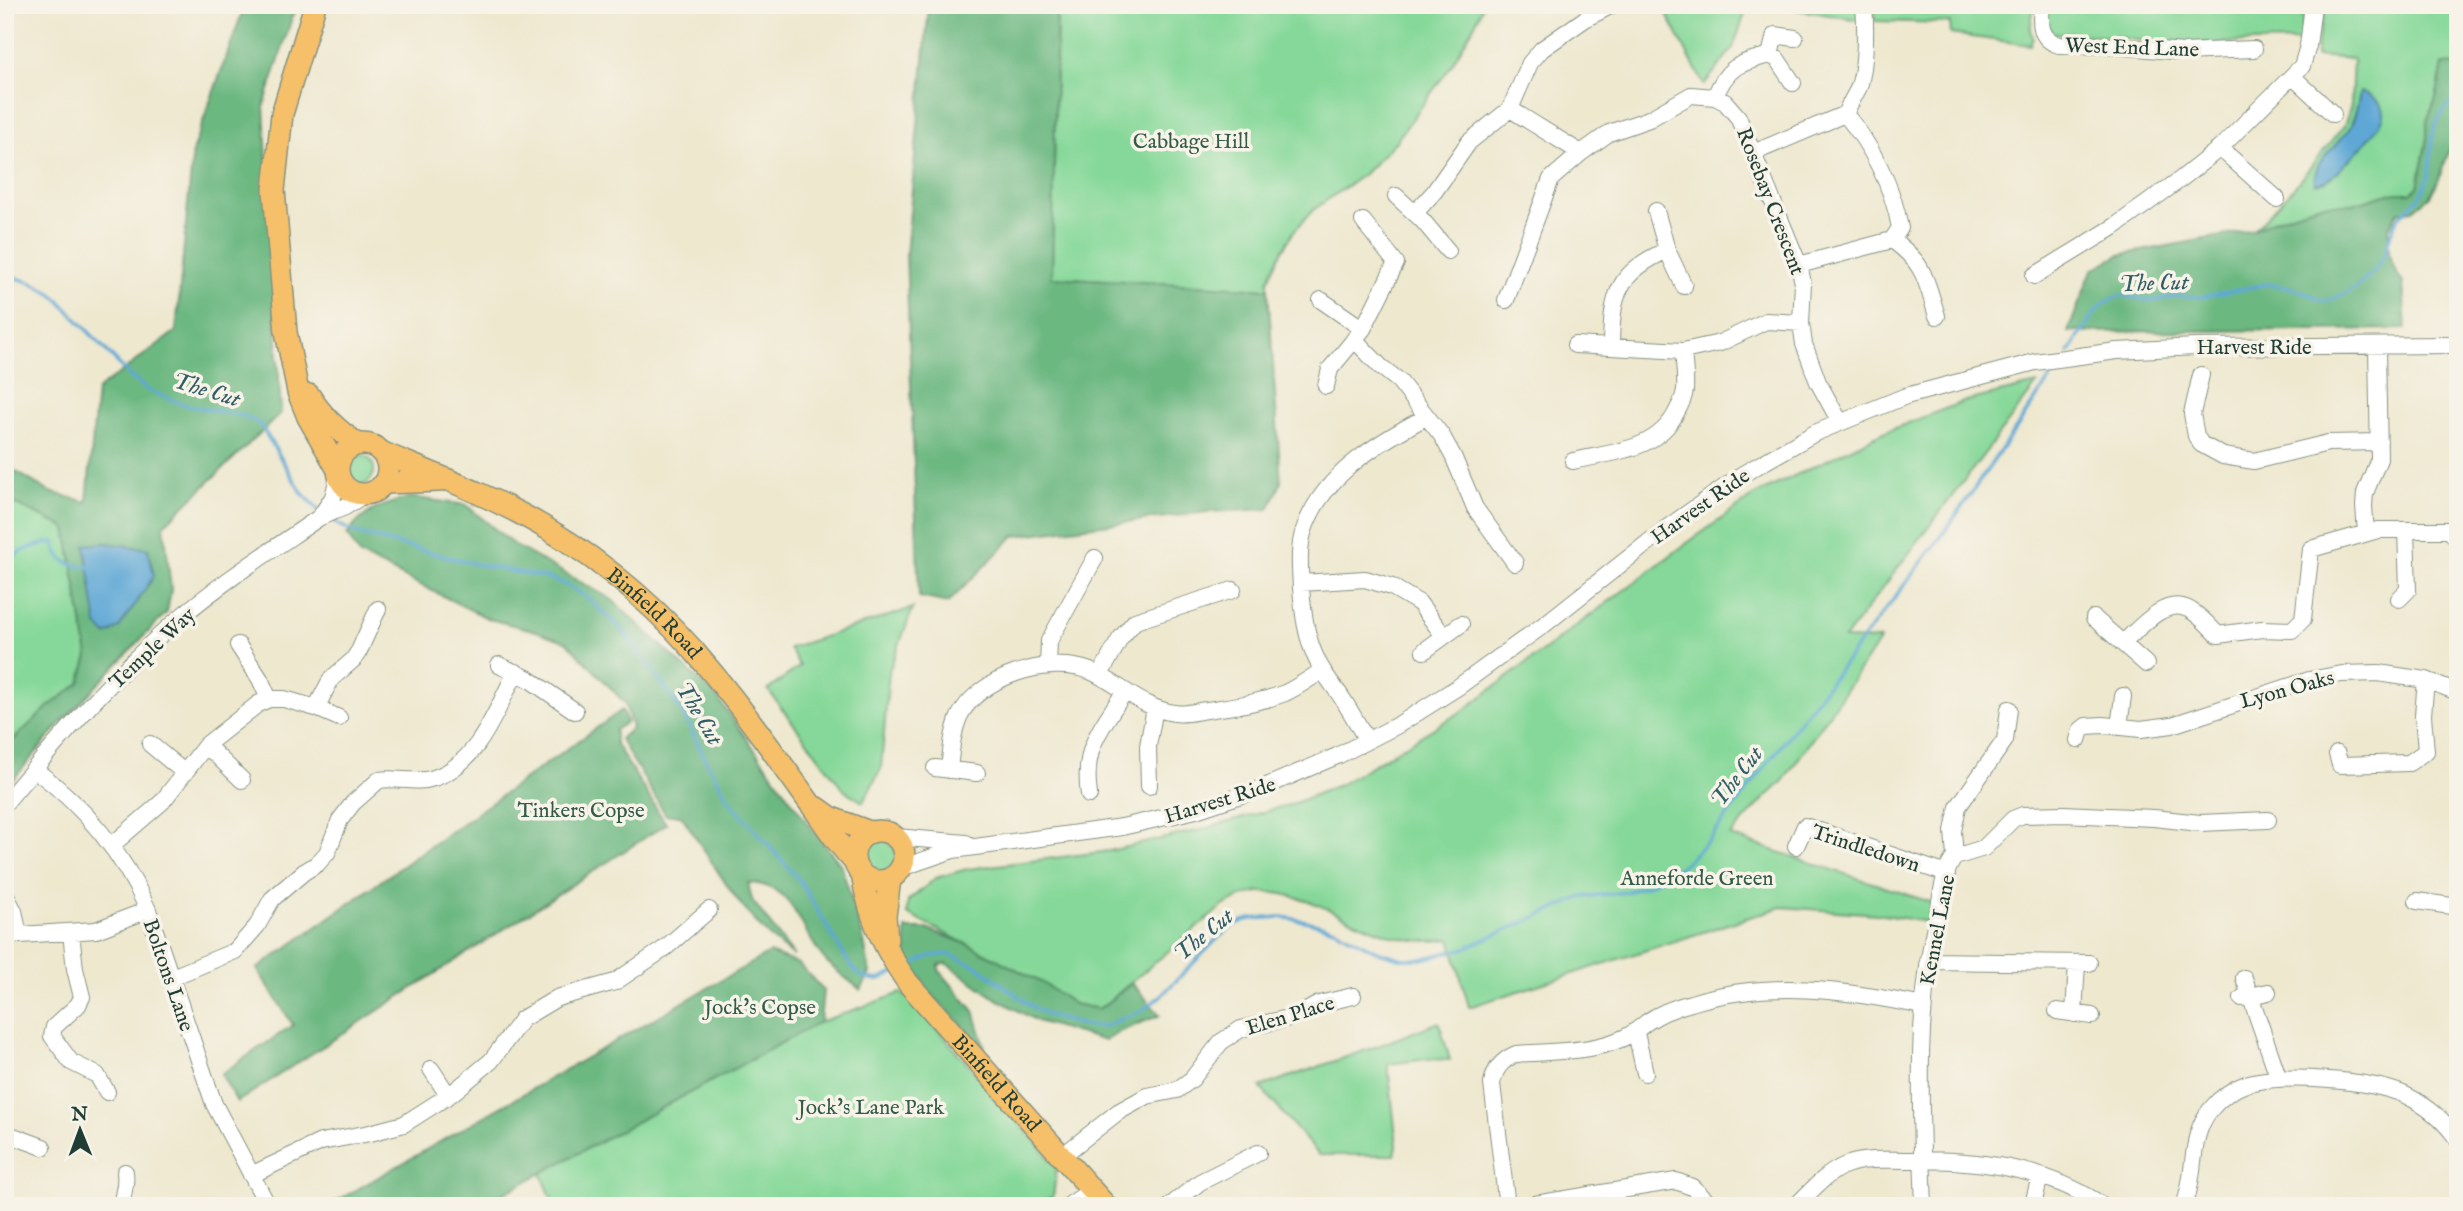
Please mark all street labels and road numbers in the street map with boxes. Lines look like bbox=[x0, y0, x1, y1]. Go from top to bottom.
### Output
street label: West End Lane bbox=[2064, 33, 2200, 64]
street label: Rosebay Crescent bbox=[1729, 124, 1810, 279]
street label: Harvest Ride bbox=[2196, 335, 2312, 362]
street label: Harvest Ride bbox=[1646, 463, 1756, 551]
street label: Binfield Road bbox=[601, 562, 707, 666]
street label: Temple Way bbox=[104, 602, 202, 696]
street label: Lyon Oaks bbox=[2237, 665, 2338, 716]
street label: Harvest Ride bbox=[1161, 772, 1280, 831]
street label: Trindledown bbox=[1808, 819, 1923, 880]
street label: Kennel Lane bbox=[1915, 872, 1962, 988]
street label: Boltons Lane bbox=[136, 916, 200, 1036]
street label: Elen Place bbox=[1243, 990, 1338, 1043]
street label: Binfield Road bbox=[945, 1029, 1047, 1139]

